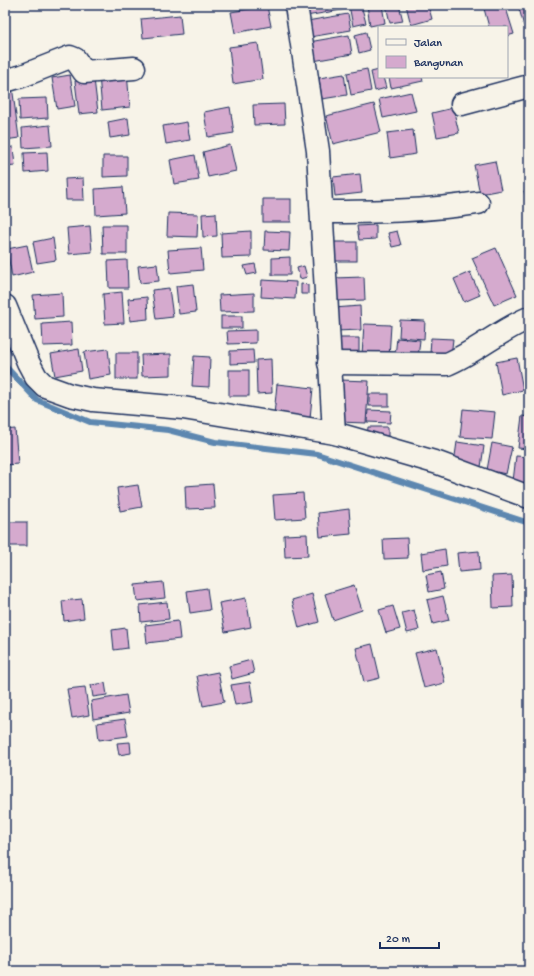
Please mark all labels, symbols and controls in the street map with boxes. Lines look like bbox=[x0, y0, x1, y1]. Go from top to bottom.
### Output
legend bbox=[378, 26, 508, 78]
text: Jalan bbox=[414, 37, 442, 51]
text: Bangunan bbox=[413, 57, 463, 71]
scale bar bbox=[380, 924, 439, 950]
text: 20 m bbox=[386, 933, 411, 947]

